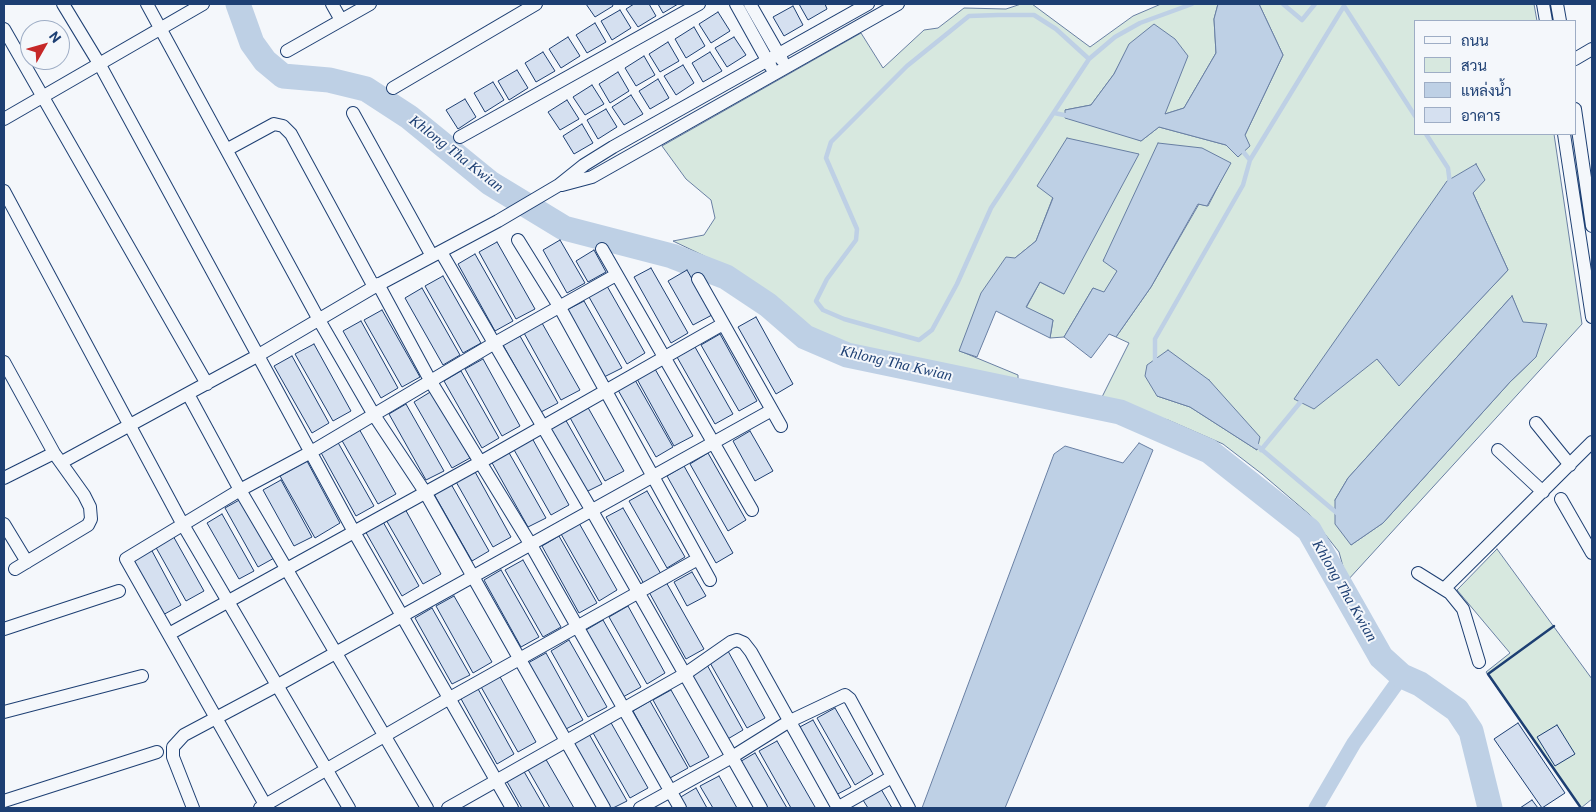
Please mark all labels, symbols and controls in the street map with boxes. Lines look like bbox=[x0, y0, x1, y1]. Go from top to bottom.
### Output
north arrow bbox=[20, 20, 70, 70]
legend bbox=[1414, 20, 1576, 135]
text: N bbox=[46, 27, 66, 46]
text: ถนน bbox=[1461, 30, 1489, 49]
text: สวน bbox=[1461, 55, 1487, 74]
text: แหล่งน้ำ bbox=[1461, 80, 1512, 99]
text: อาคาร bbox=[1461, 105, 1501, 124]
water label: Khlong Tha Kwian bbox=[404, 111, 508, 197]
water label: Khlong Tha Kwian bbox=[837, 342, 955, 386]
water label: Khlong Tha Kwian bbox=[1307, 536, 1381, 646]

